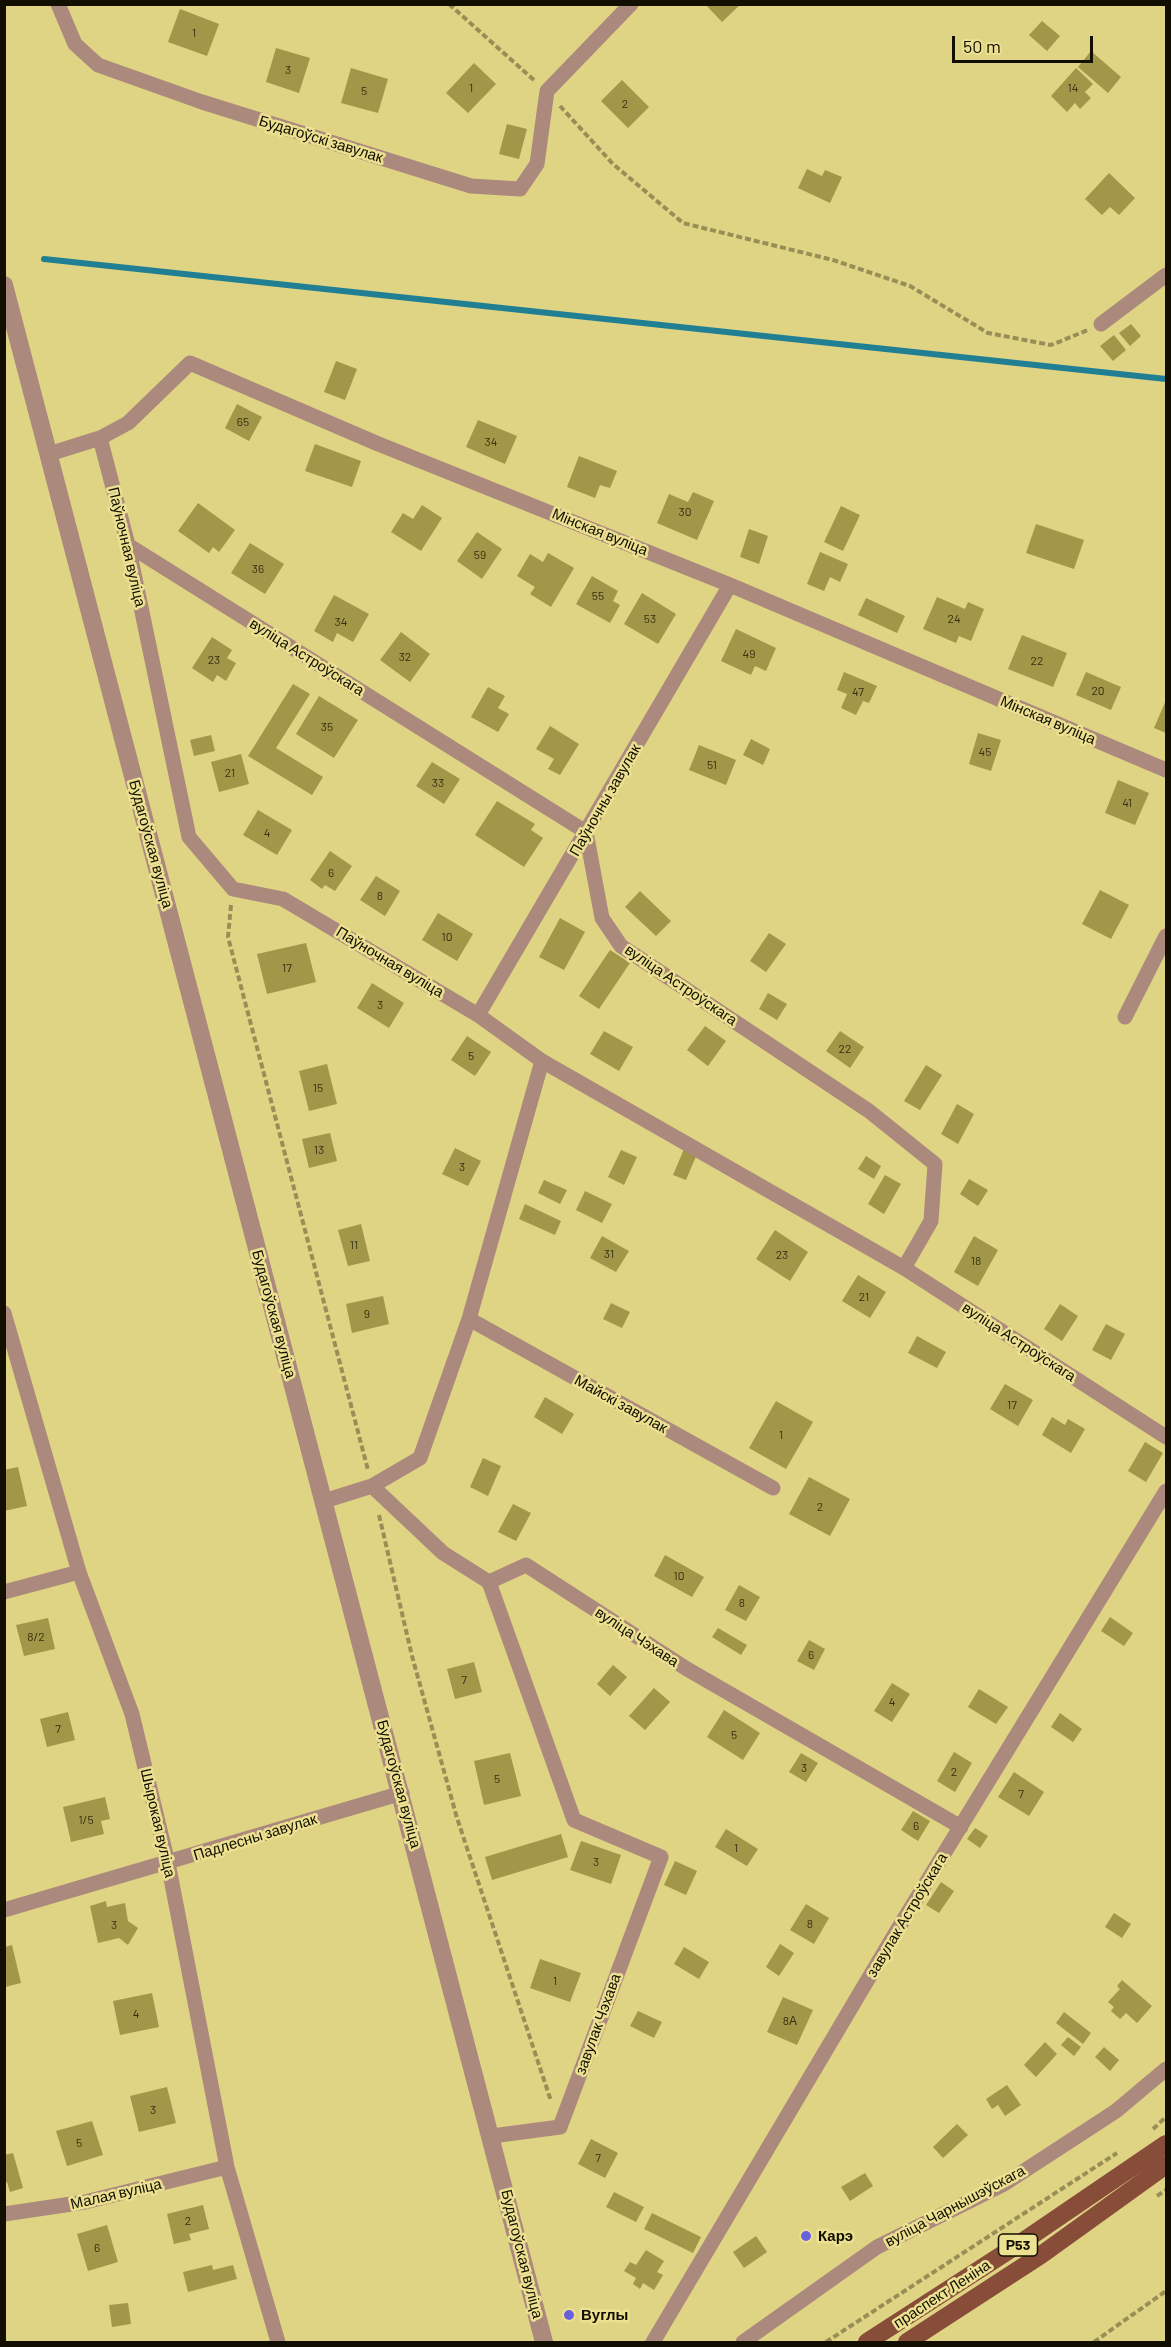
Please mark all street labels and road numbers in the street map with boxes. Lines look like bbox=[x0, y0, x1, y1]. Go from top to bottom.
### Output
street label: Будагоўскі завулак bbox=[257, 112, 385, 166]
street label: Паўночная вуліца bbox=[104, 485, 150, 609]
street label: Мінская вуліца bbox=[549, 505, 651, 559]
street label: вуліца Астроўскага bbox=[246, 614, 368, 700]
street label: Мінская вуліца bbox=[998, 692, 1098, 748]
street label: Паўночны завулак bbox=[566, 741, 644, 859]
street label: Будагоўская вуліца bbox=[125, 778, 177, 910]
street label: Паўночная вуліца bbox=[333, 923, 447, 1001]
street label: вуліца Астроўскага bbox=[621, 941, 741, 1029]
street label: Будагоўская вуліца bbox=[248, 1248, 300, 1380]
street label: вуліца Астроўскага bbox=[959, 1299, 1079, 1385]
street label: Майскі завулак bbox=[571, 1371, 671, 1437]
street label: вуліца Чэхава bbox=[592, 1603, 682, 1671]
street label: Будагоўская вуліца bbox=[373, 1718, 425, 1850]
street label: Шырокая вуліца bbox=[137, 1767, 179, 1879]
street label: Падлесны завулак bbox=[191, 1810, 319, 1864]
street label: завулак Астроўскага bbox=[863, 1850, 951, 1980]
street label: завулак Чэхава bbox=[571, 1971, 625, 2077]
street label: вуліца Чарнышэўскага bbox=[882, 2161, 1028, 2251]
street label: Малая вуліца bbox=[69, 2175, 163, 2213]
street label: Будагоўская вуліца bbox=[497, 2188, 547, 2320]
road number: Р53 bbox=[998, 2234, 1038, 2256]
street label: праспект Леніна bbox=[890, 2256, 994, 2332]

